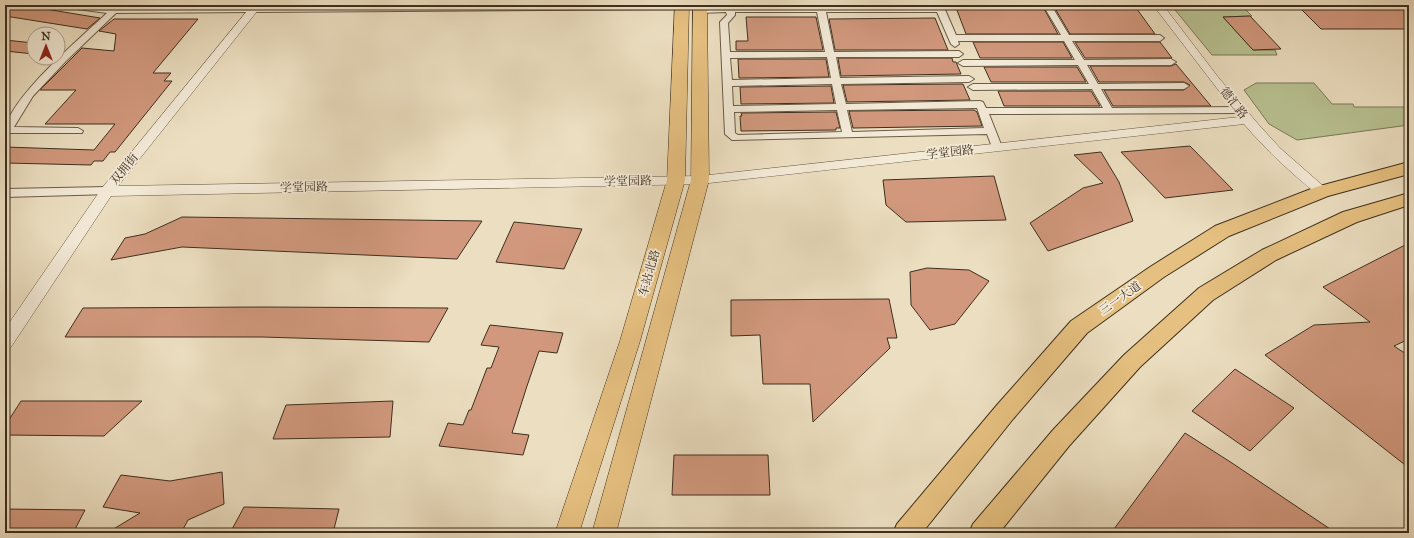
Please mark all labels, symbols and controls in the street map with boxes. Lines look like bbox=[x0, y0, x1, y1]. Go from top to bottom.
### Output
north arrow bbox=[26, 26, 66, 66]
text: N bbox=[41, 30, 51, 43]
street label: 德汇路 bbox=[1217, 85, 1251, 121]
street label: 学堂园路 bbox=[925, 143, 975, 161]
street label: 双拥街 bbox=[107, 150, 141, 187]
street label: 学堂园路 bbox=[604, 174, 652, 188]
street label: 学堂园路 bbox=[280, 180, 328, 194]
street label: 车站北路 bbox=[636, 248, 662, 298]
street label: 三一大道 bbox=[1096, 278, 1144, 318]

